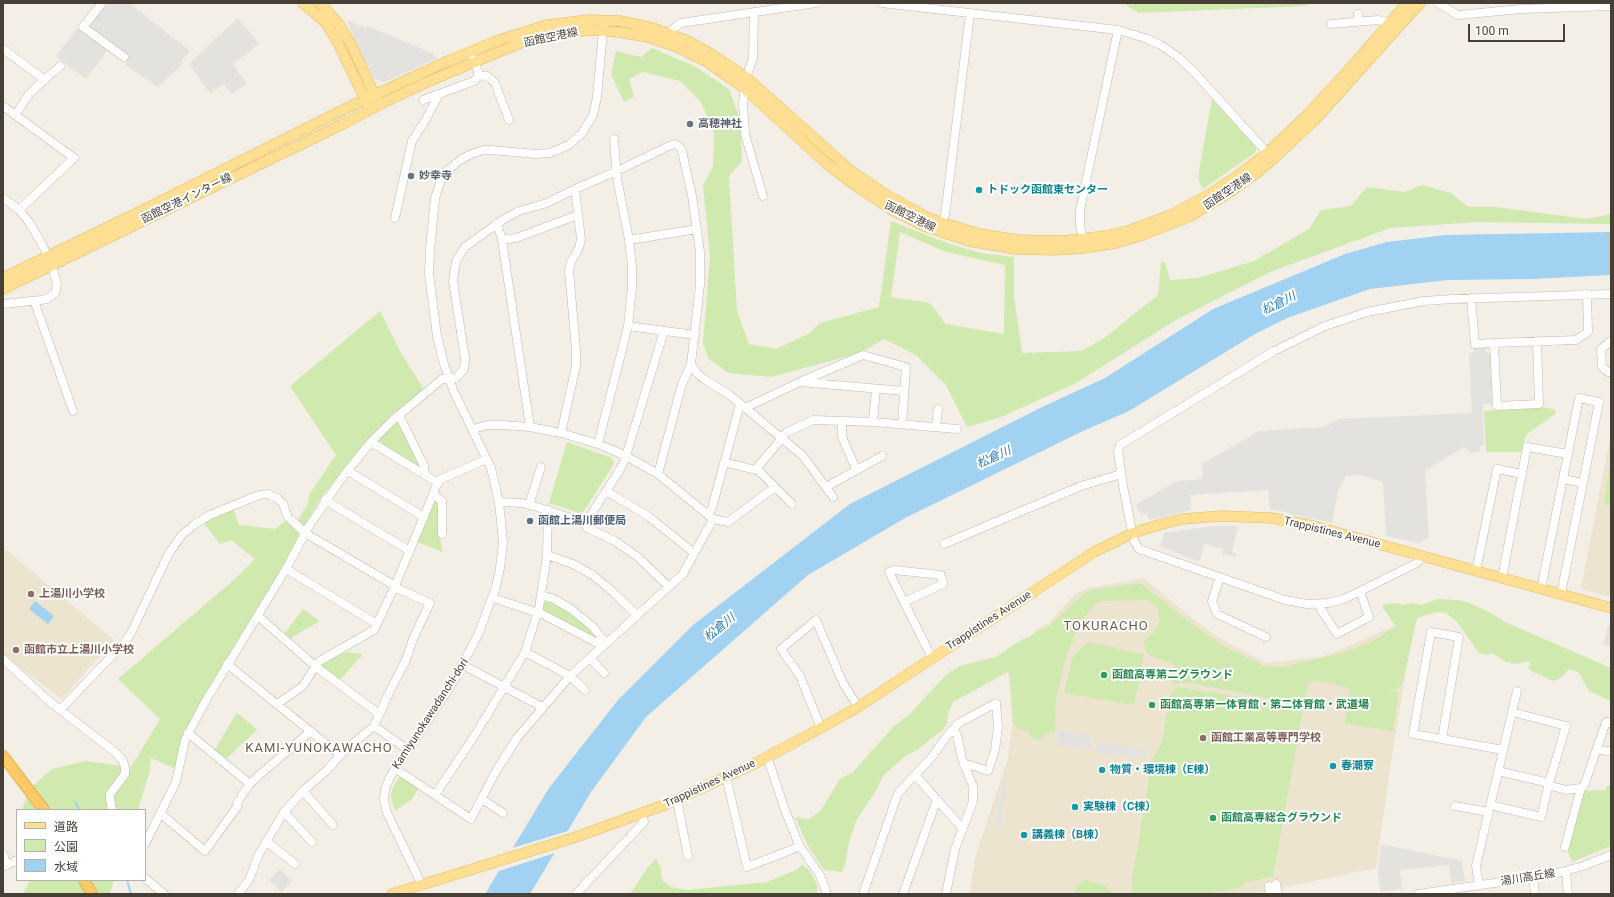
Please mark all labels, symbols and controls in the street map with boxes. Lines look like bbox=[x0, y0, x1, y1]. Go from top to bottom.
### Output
scale bar bbox=[1470, 16, 1567, 42]
text: 100 m bbox=[1475, 24, 1509, 38]
street label: 函館空港線 bbox=[523, 26, 579, 50]
place label: 高穂神社 bbox=[698, 117, 742, 131]
marker: 高穂神社 bbox=[685, 119, 695, 129]
place label: 妙幸寺 bbox=[419, 169, 452, 183]
street label: 函館空港インター線 bbox=[140, 171, 234, 227]
marker: 妙幸寺 bbox=[406, 171, 416, 181]
street label: 函館空港線 bbox=[1202, 171, 1254, 213]
place label: トドック函館東センター bbox=[987, 183, 1108, 197]
marker: トドック函館東センター bbox=[974, 185, 984, 195]
street label: 函館空港線 bbox=[882, 199, 938, 235]
water label: 松倉川 bbox=[1260, 289, 1298, 319]
water label: 松倉川 bbox=[975, 444, 1013, 472]
place label: 函館上湯川郵便局 bbox=[538, 514, 626, 528]
street label: Trappistines Avenue bbox=[1282, 515, 1382, 551]
marker: 函館上湯川郵便局 bbox=[525, 516, 535, 526]
place label: 上湯川小学校 bbox=[39, 587, 105, 601]
marker: 上湯川小学校 bbox=[26, 589, 36, 599]
street label: Trappistines Avenue bbox=[944, 589, 1034, 653]
water label: 松倉川 bbox=[702, 611, 738, 645]
district label: TOKURACHO bbox=[1063, 619, 1149, 635]
place label: 函館市立上湯川小学校 bbox=[24, 643, 134, 657]
marker: 函館市立上湯川小学校 bbox=[11, 645, 21, 655]
street label: Kamiyunokawadanchi-dori bbox=[390, 656, 472, 772]
place label: 函館高専第二グラウンド bbox=[1112, 668, 1233, 682]
marker: 函館高専第二グラウンド bbox=[1099, 670, 1109, 680]
place label: 函館高専第一体育館・第二体育館・武道場 bbox=[1160, 698, 1369, 712]
marker: 函館高専第一体育館・第二体育館・武道場 bbox=[1147, 700, 1157, 710]
place label: 函館工業高等専門学校 bbox=[1211, 731, 1321, 745]
marker: 函館工業高等専門学校 bbox=[1198, 733, 1208, 743]
district label: KAMI-YUNOKAWACHO bbox=[245, 741, 393, 757]
street label: Trappistines Avenue bbox=[662, 757, 758, 811]
place label: 春潮寮 bbox=[1341, 759, 1374, 773]
marker: 春潮寮 bbox=[1328, 761, 1338, 771]
place label: 物質・環境棟（E棟） bbox=[1110, 763, 1215, 777]
marker: 物質・環境棟（E棟） bbox=[1097, 765, 1107, 775]
place label: 実験棟（C棟） bbox=[1083, 800, 1156, 814]
marker: 実験棟（C棟） bbox=[1070, 802, 1080, 812]
legend bbox=[16, 809, 146, 881]
place label: 函館高専総合グラウンド bbox=[1221, 811, 1342, 825]
marker: 函館高専総合グラウンド bbox=[1208, 813, 1218, 823]
text: 道路 bbox=[54, 820, 78, 834]
place label: 講義棟（B棟） bbox=[1032, 828, 1105, 842]
marker: 講義棟（B棟） bbox=[1019, 830, 1029, 840]
text: 公園 bbox=[54, 840, 78, 854]
text: 水域 bbox=[54, 860, 78, 874]
street label: 湯川高丘線 bbox=[1500, 867, 1556, 889]

